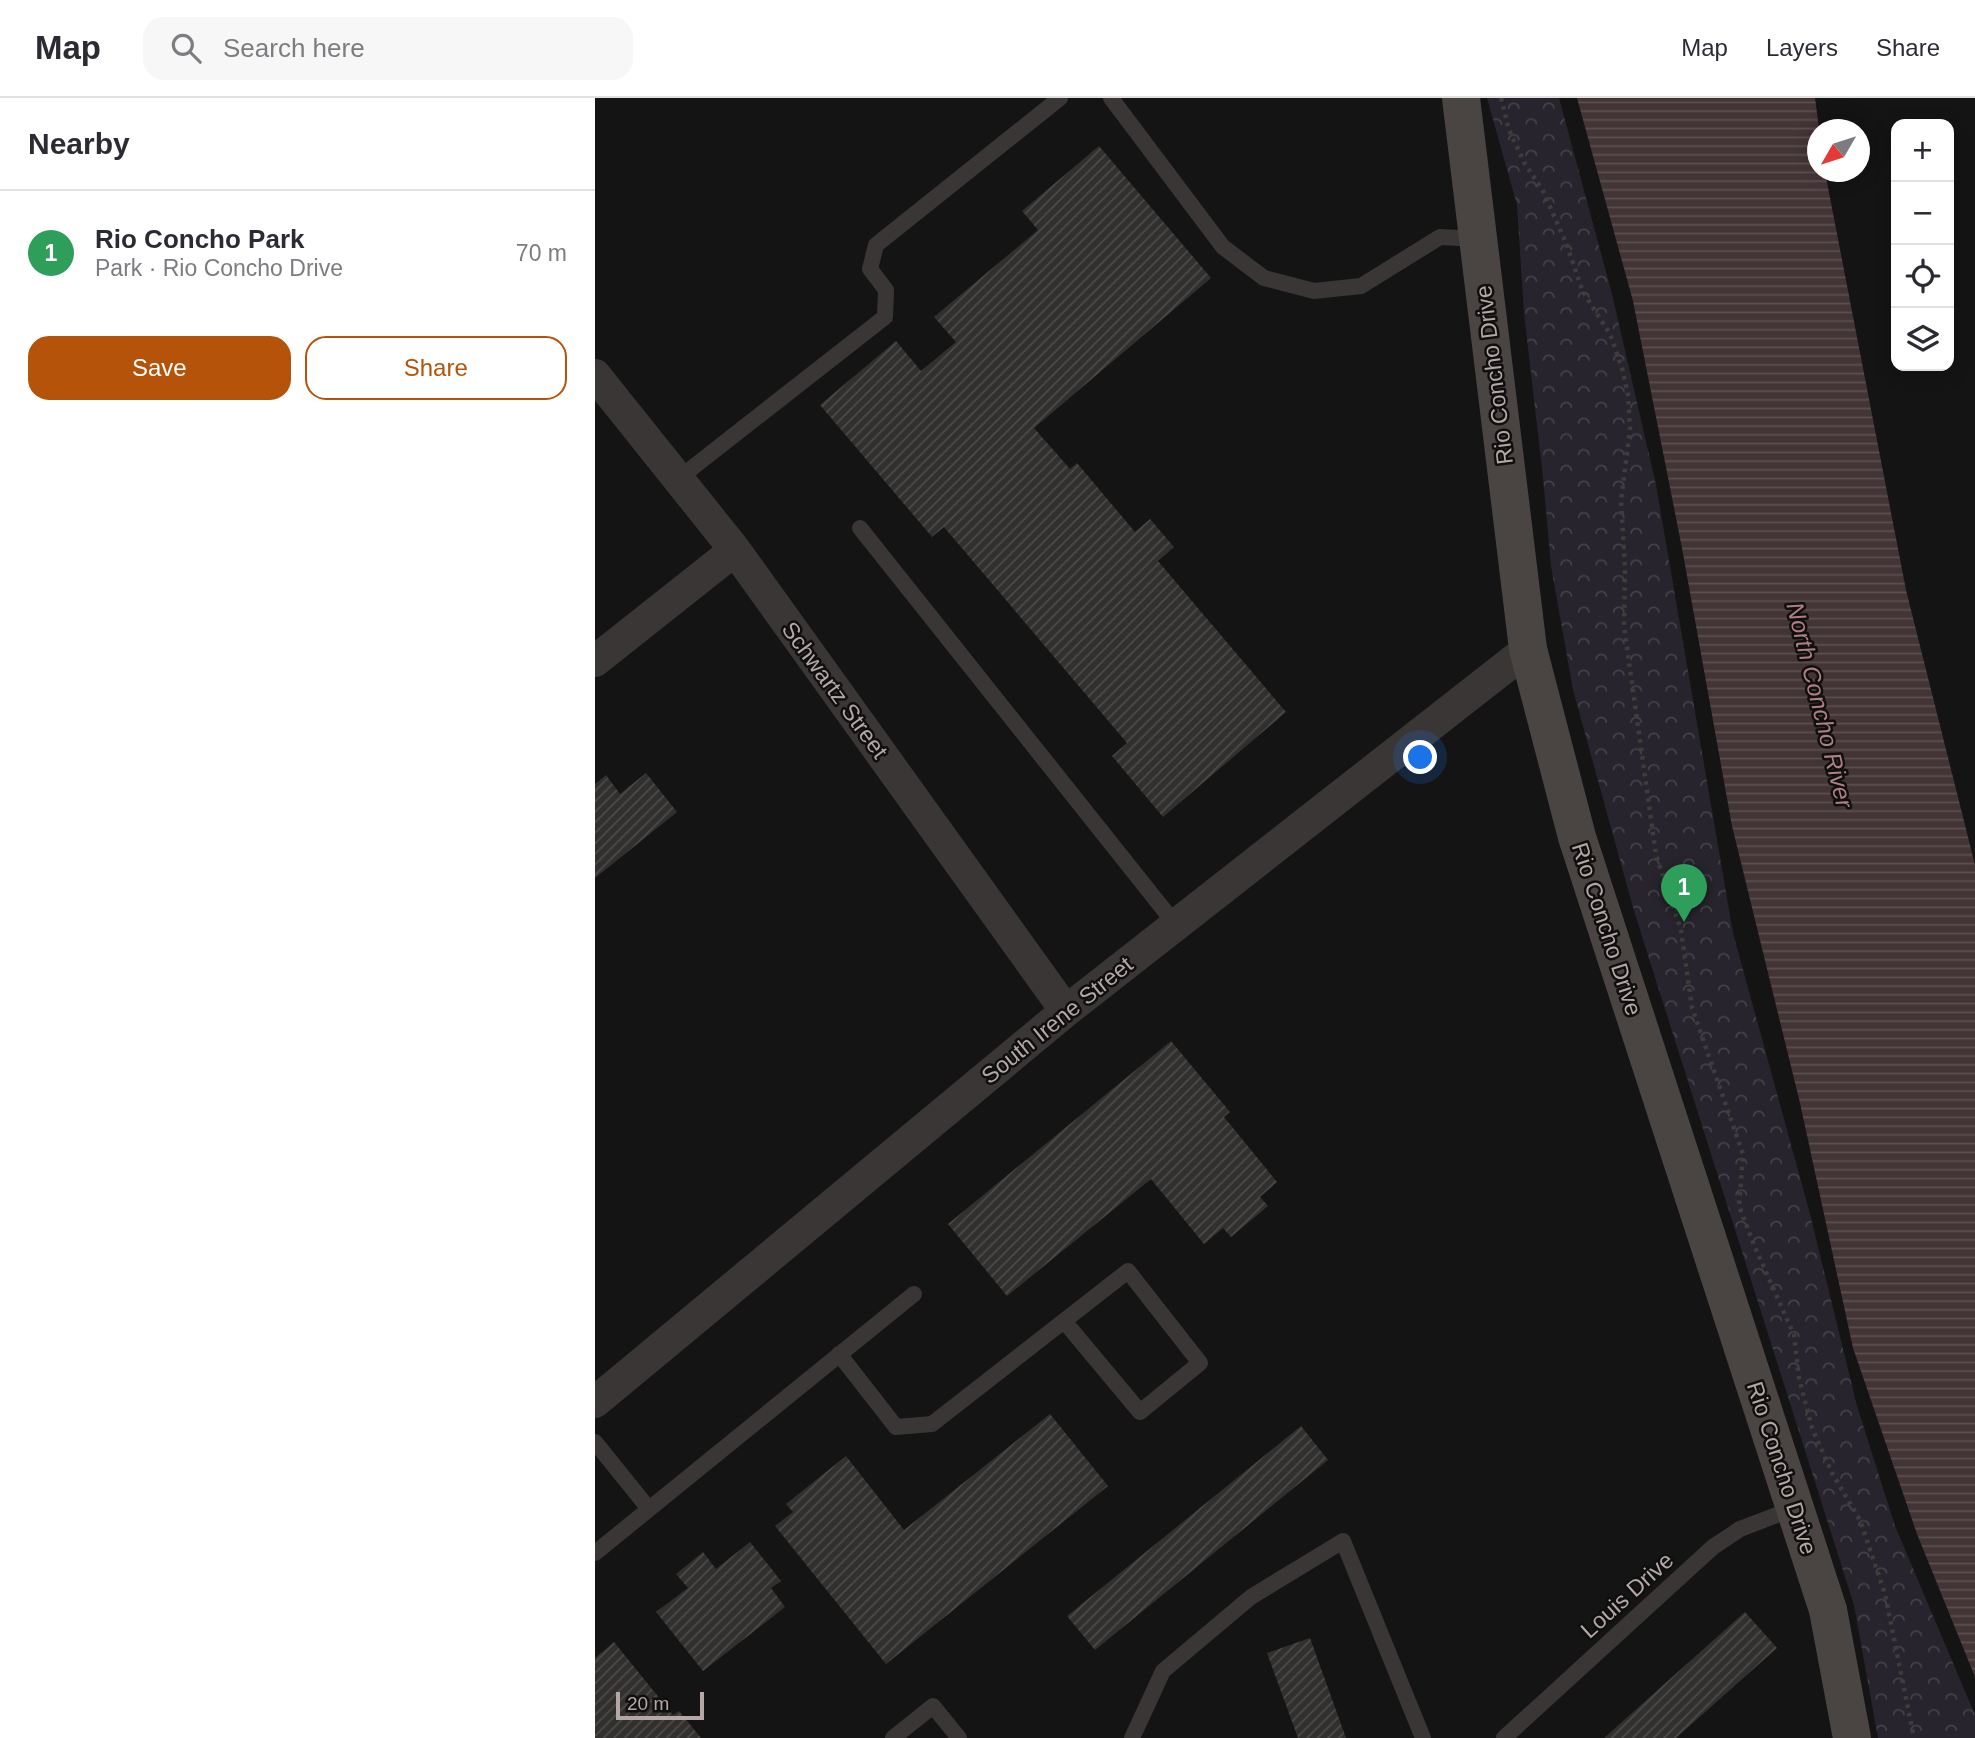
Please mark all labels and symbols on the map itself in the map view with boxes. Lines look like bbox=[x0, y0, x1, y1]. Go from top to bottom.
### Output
north arrow bbox=[1807, 119, 1870, 182]
street label: Rio Concho Drive bbox=[1470, 284, 1518, 466]
water label: North Concho River bbox=[1781, 599, 1859, 811]
street label: Schwartz Street bbox=[777, 617, 894, 764]
your location bbox=[1403, 740, 1437, 774]
street label: Rio Concho Drive bbox=[1567, 839, 1647, 1019]
pin: 1 bbox=[1661, 864, 1707, 922]
street label: South Irene Street bbox=[976, 951, 1138, 1089]
street label: Rio Concho Drive bbox=[1742, 1378, 1822, 1558]
street label: Louis Drive bbox=[1576, 1547, 1678, 1643]
scale bar bbox=[616, 1689, 703, 1721]

